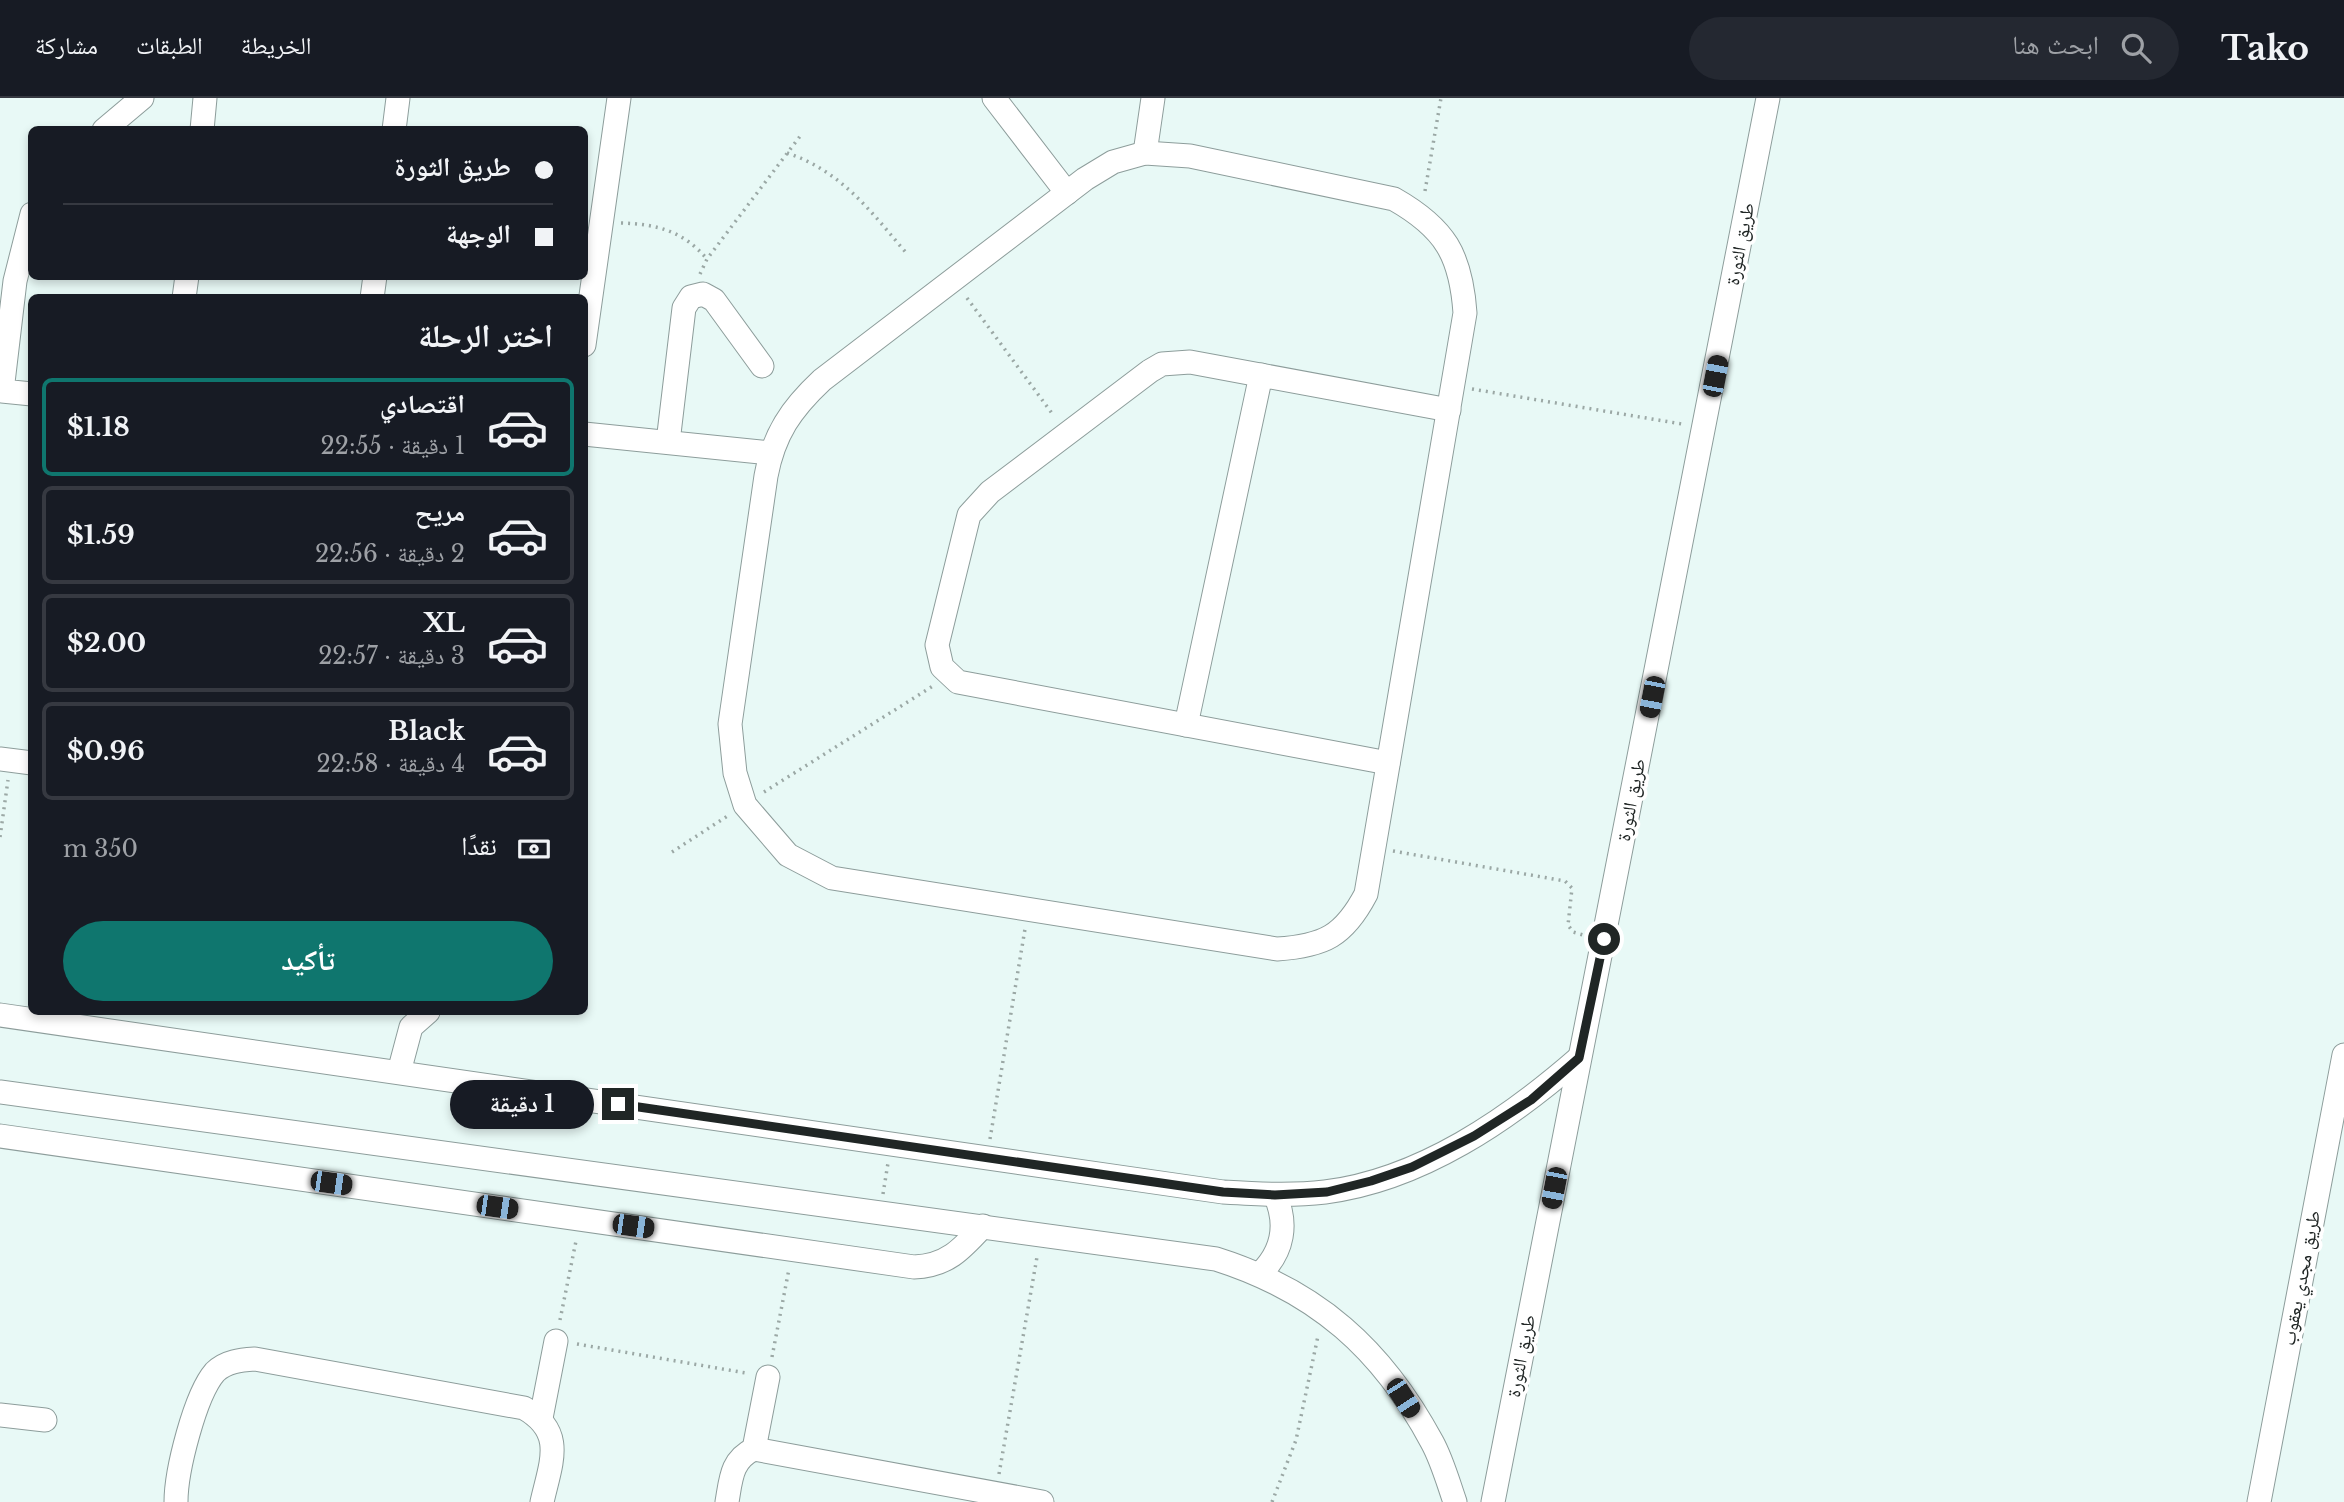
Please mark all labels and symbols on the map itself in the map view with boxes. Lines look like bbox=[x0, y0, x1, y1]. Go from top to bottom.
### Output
street label: طريق الثورة bbox=[1721, 201, 1759, 287]
car bbox=[1701, 353, 1730, 399]
car bbox=[1638, 674, 1667, 720]
street label: طريق الثورة bbox=[1612, 757, 1650, 843]
route start bbox=[1588, 923, 1620, 955]
callout: 1 دقيقة bbox=[450, 1080, 594, 1128]
route end bbox=[602, 1088, 634, 1120]
car bbox=[1540, 1165, 1569, 1211]
car bbox=[309, 1170, 354, 1196]
car bbox=[475, 1194, 520, 1220]
street label: طريق مجدي يعقوب bbox=[2277, 1208, 2329, 1348]
car bbox=[611, 1213, 656, 1239]
street label: طريق الثورة bbox=[1502, 1313, 1540, 1399]
car bbox=[1383, 1375, 1424, 1421]

